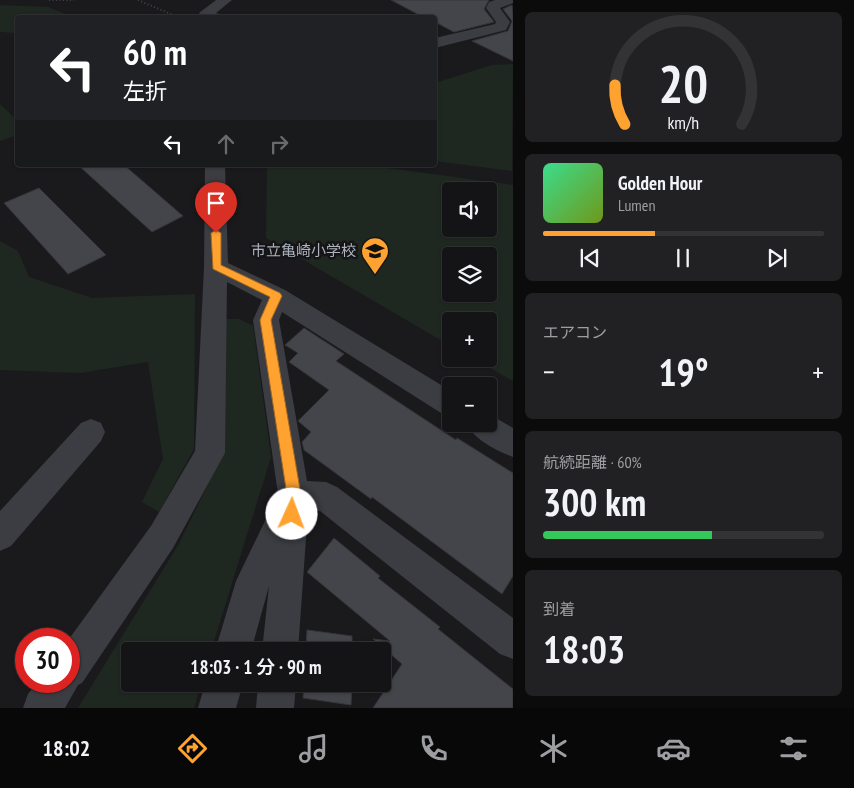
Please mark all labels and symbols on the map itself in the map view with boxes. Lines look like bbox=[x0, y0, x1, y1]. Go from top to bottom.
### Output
pin bbox=[195, 182, 237, 233]
school or university icon: 市立亀崎小学校 bbox=[360, 236, 390, 275]
place label: 市立亀崎小学校 bbox=[251, 241, 356, 260]
position arrow bbox=[265, 487, 317, 539]
speed limit sign: 30 bbox=[15, 628, 80, 693]

